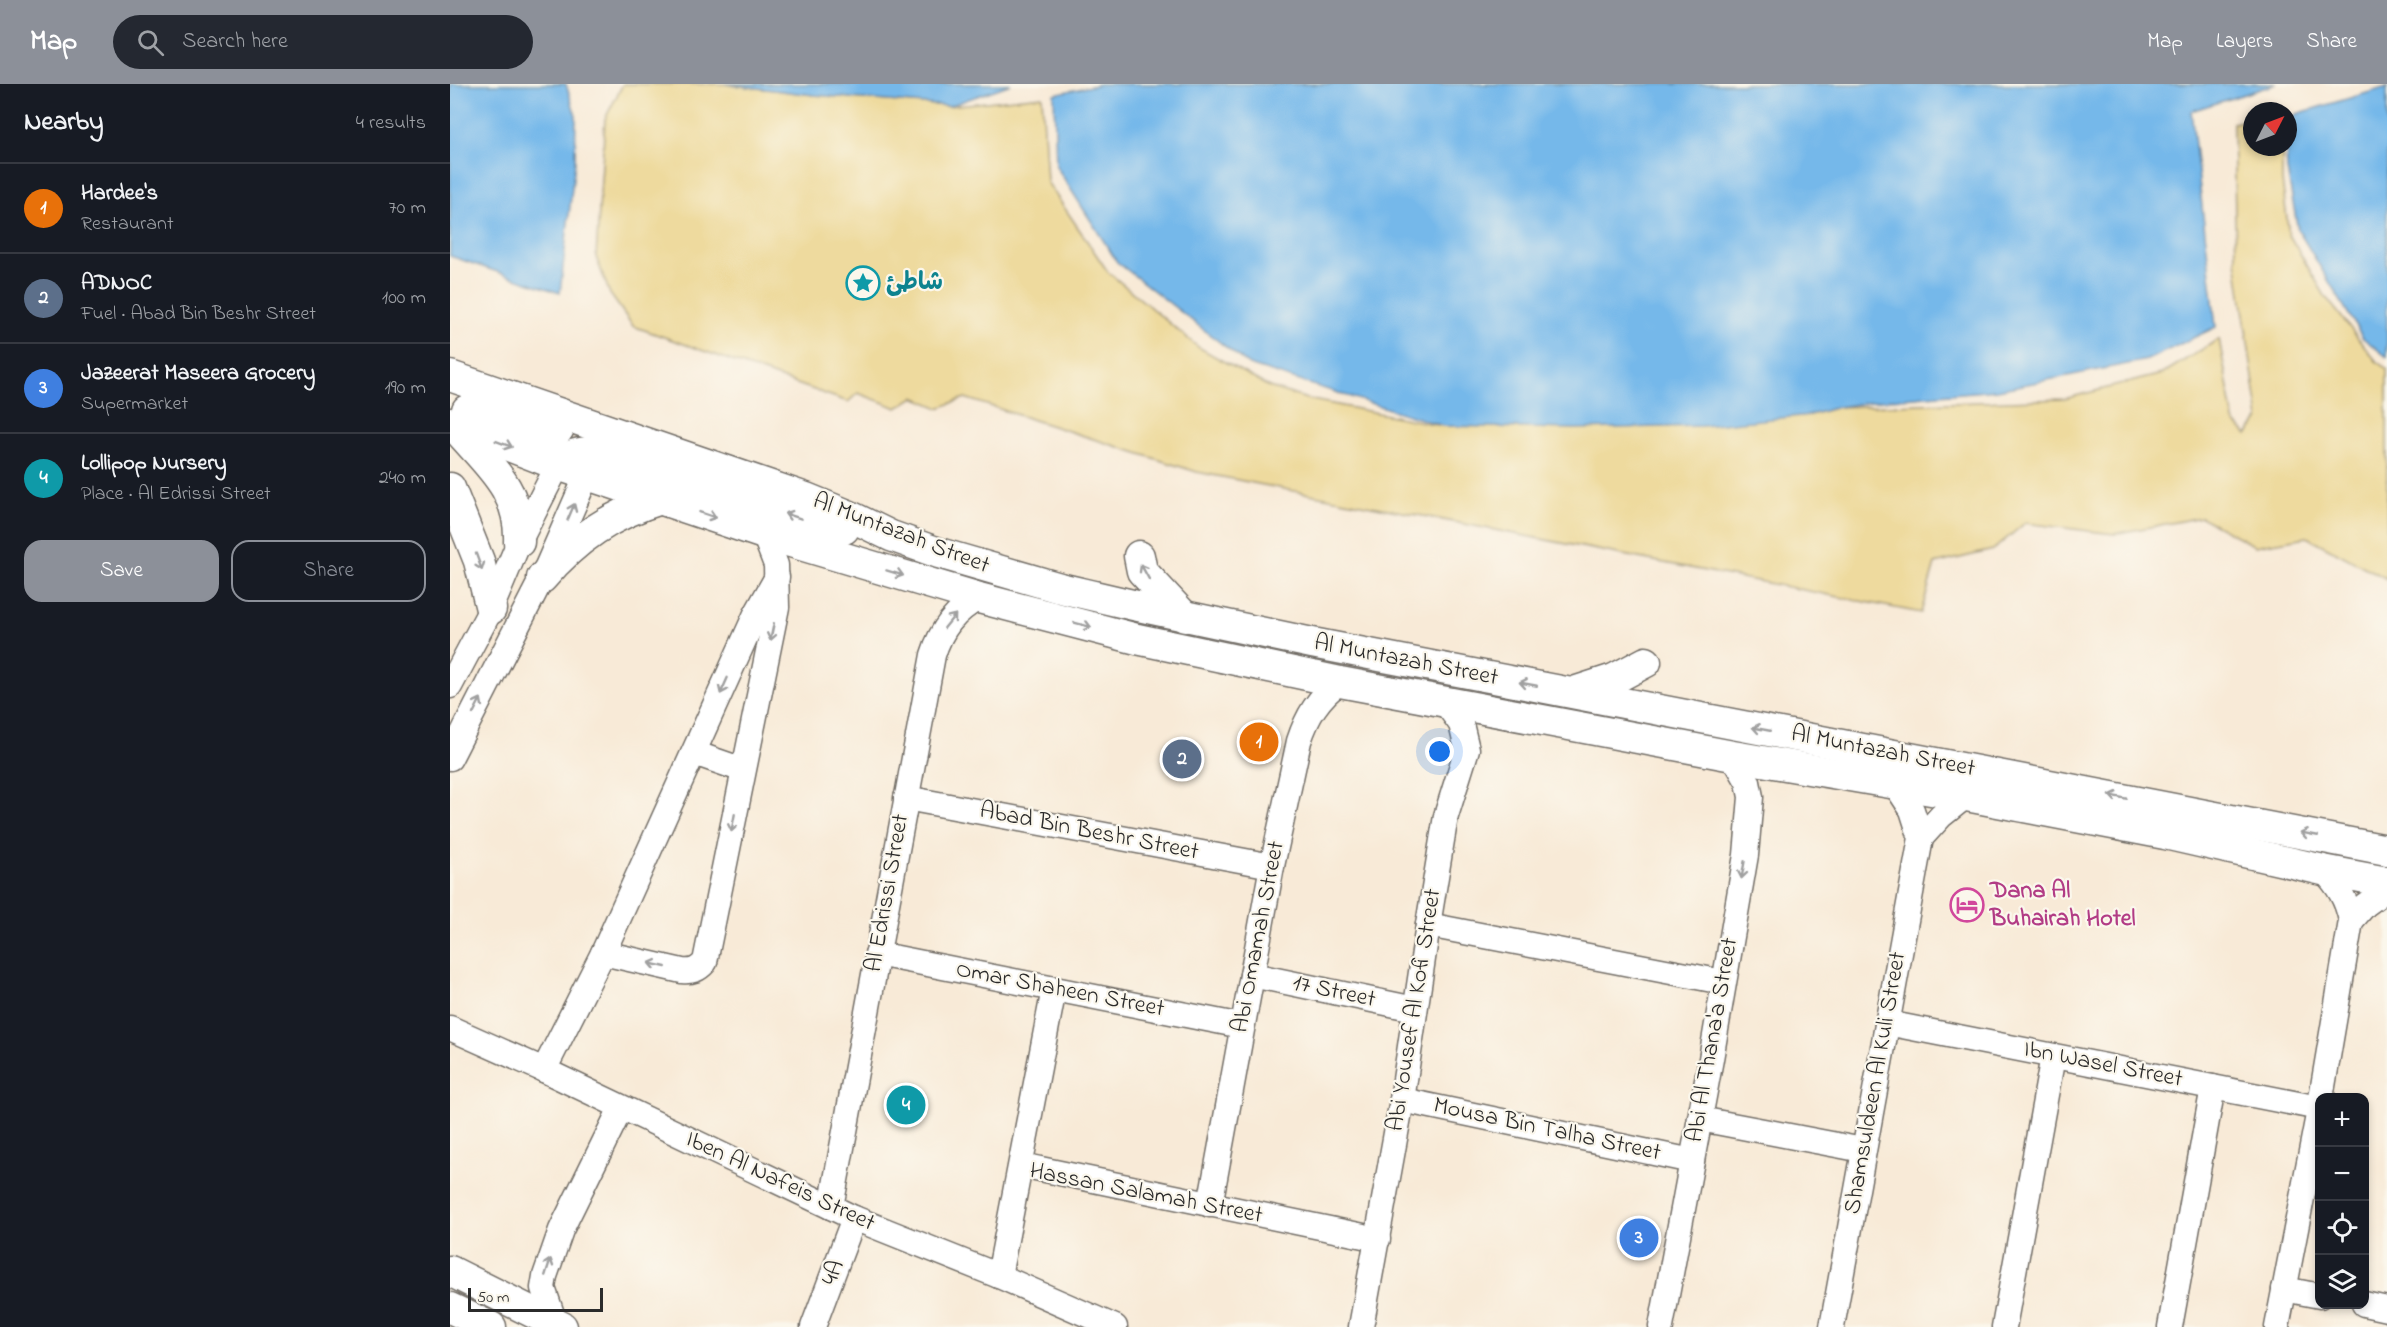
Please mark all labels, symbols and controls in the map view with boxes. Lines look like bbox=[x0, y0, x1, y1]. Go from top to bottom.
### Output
search box bbox=[113, 15, 533, 69]
text: Map bbox=[30, 22, 77, 63]
icon: search bbox=[134, 26, 167, 59]
text: Search here bbox=[182, 26, 288, 58]
text: Map bbox=[2147, 27, 2183, 57]
text: Layers bbox=[2216, 27, 2273, 57]
text: Share bbox=[2306, 27, 2357, 57]
north arrow bbox=[2243, 102, 2297, 156]
text: Nearby bbox=[24, 104, 103, 142]
text: 4 results bbox=[356, 109, 426, 138]
text: Hardee's bbox=[81, 178, 158, 210]
text: 1 bbox=[40, 194, 47, 223]
text: 70 m bbox=[389, 194, 426, 223]
text: Restaurant bbox=[81, 210, 174, 239]
place icon: شاطئ bbox=[845, 265, 881, 301]
place label: شاطئ bbox=[886, 266, 943, 301]
text: ADNOC bbox=[81, 268, 152, 300]
text: 2 bbox=[39, 284, 48, 313]
text: 100 m bbox=[382, 284, 426, 313]
text: Fuel · Abad Bin Beshr Street bbox=[81, 300, 316, 329]
text: Jazeerat Maseera Grocery bbox=[81, 358, 315, 390]
text: 3 bbox=[39, 374, 48, 403]
text: 190 m bbox=[384, 374, 426, 403]
text: Supermarket bbox=[81, 390, 188, 419]
one-way arrow bbox=[495, 439, 513, 450]
text: Lollipop Nursery bbox=[81, 448, 226, 480]
text: 4 bbox=[39, 464, 48, 493]
text: 240 m bbox=[379, 464, 426, 493]
text: Place · Al Edrissi Street bbox=[81, 480, 271, 509]
street label: Al Muntazah Street bbox=[808, 484, 994, 584]
one-way arrow bbox=[566, 503, 577, 522]
one-way arrow bbox=[699, 510, 718, 521]
one-way arrow bbox=[784, 510, 803, 521]
button: Save bbox=[24, 540, 219, 602]
button: Share bbox=[231, 540, 426, 602]
one-way arrow bbox=[474, 552, 485, 571]
one-way arrow bbox=[1139, 563, 1151, 581]
one-way arrow bbox=[885, 568, 904, 579]
one-way arrow bbox=[943, 614, 956, 630]
one-way arrow bbox=[1073, 620, 1092, 631]
one-way arrow bbox=[766, 621, 777, 641]
street label: Al Muntazah Street bbox=[1311, 626, 1501, 696]
one-way arrow bbox=[718, 677, 729, 695]
one-way arrow bbox=[1519, 678, 1539, 689]
one-way arrow bbox=[471, 698, 483, 716]
street label: Al Muntazah Street bbox=[1788, 717, 1978, 787]
pin: 1 bbox=[1240, 720, 1278, 764]
one-way arrow bbox=[1752, 723, 1771, 734]
pin: 2 bbox=[1162, 736, 1202, 782]
your location bbox=[1425, 737, 1454, 766]
one-way arrow bbox=[2108, 791, 2128, 802]
street label: Abad Bin Beshr Street bbox=[976, 794, 1202, 870]
street label: Al Edrissi Street bbox=[857, 811, 919, 975]
one-way arrow bbox=[727, 812, 738, 832]
one-way arrow bbox=[2300, 828, 2319, 839]
street label: Abi Omamah Street bbox=[1223, 838, 1295, 1036]
one-way arrow bbox=[1737, 860, 1748, 880]
place label: Dana Al Buhairah Hotel bbox=[1989, 874, 2136, 937]
street label: Abi Yousef Al Kofi Street bbox=[1379, 886, 1451, 1134]
hotel icon: Dana Al Buhairah Hotel bbox=[1949, 887, 1985, 923]
street label: Abi Al Thana'a Street bbox=[1678, 935, 1748, 1145]
street label: Shamsuldeen Al Kuli Street bbox=[1836, 949, 1916, 1217]
street label: Omar Shaheen Street bbox=[953, 953, 1167, 1027]
one-way arrow bbox=[647, 959, 666, 971]
street label: 17 Street bbox=[1289, 966, 1379, 1018]
street label: Ibn Wasel Street bbox=[2021, 1032, 2185, 1098]
pin: 4 bbox=[886, 1082, 926, 1128]
street label: Mousa Bin Talha Street bbox=[1430, 1089, 1664, 1171]
map controls bbox=[2315, 1093, 2369, 1309]
button: + bbox=[2315, 1093, 2369, 1147]
street label: Iben Al Nafeis Street bbox=[679, 1123, 881, 1241]
button: − bbox=[2315, 1147, 2369, 1201]
street label: Hassan Salamah Street bbox=[1026, 1154, 1266, 1234]
button: locate bbox=[2315, 1201, 2369, 1255]
pin: 3 bbox=[1620, 1216, 1658, 1260]
street label: 4A bbox=[813, 1255, 855, 1291]
button: layers bbox=[2315, 1255, 2369, 1309]
one-way arrow bbox=[543, 1258, 554, 1277]
scale bar bbox=[468, 1285, 603, 1312]
text: 50 m bbox=[477, 1286, 509, 1310]

